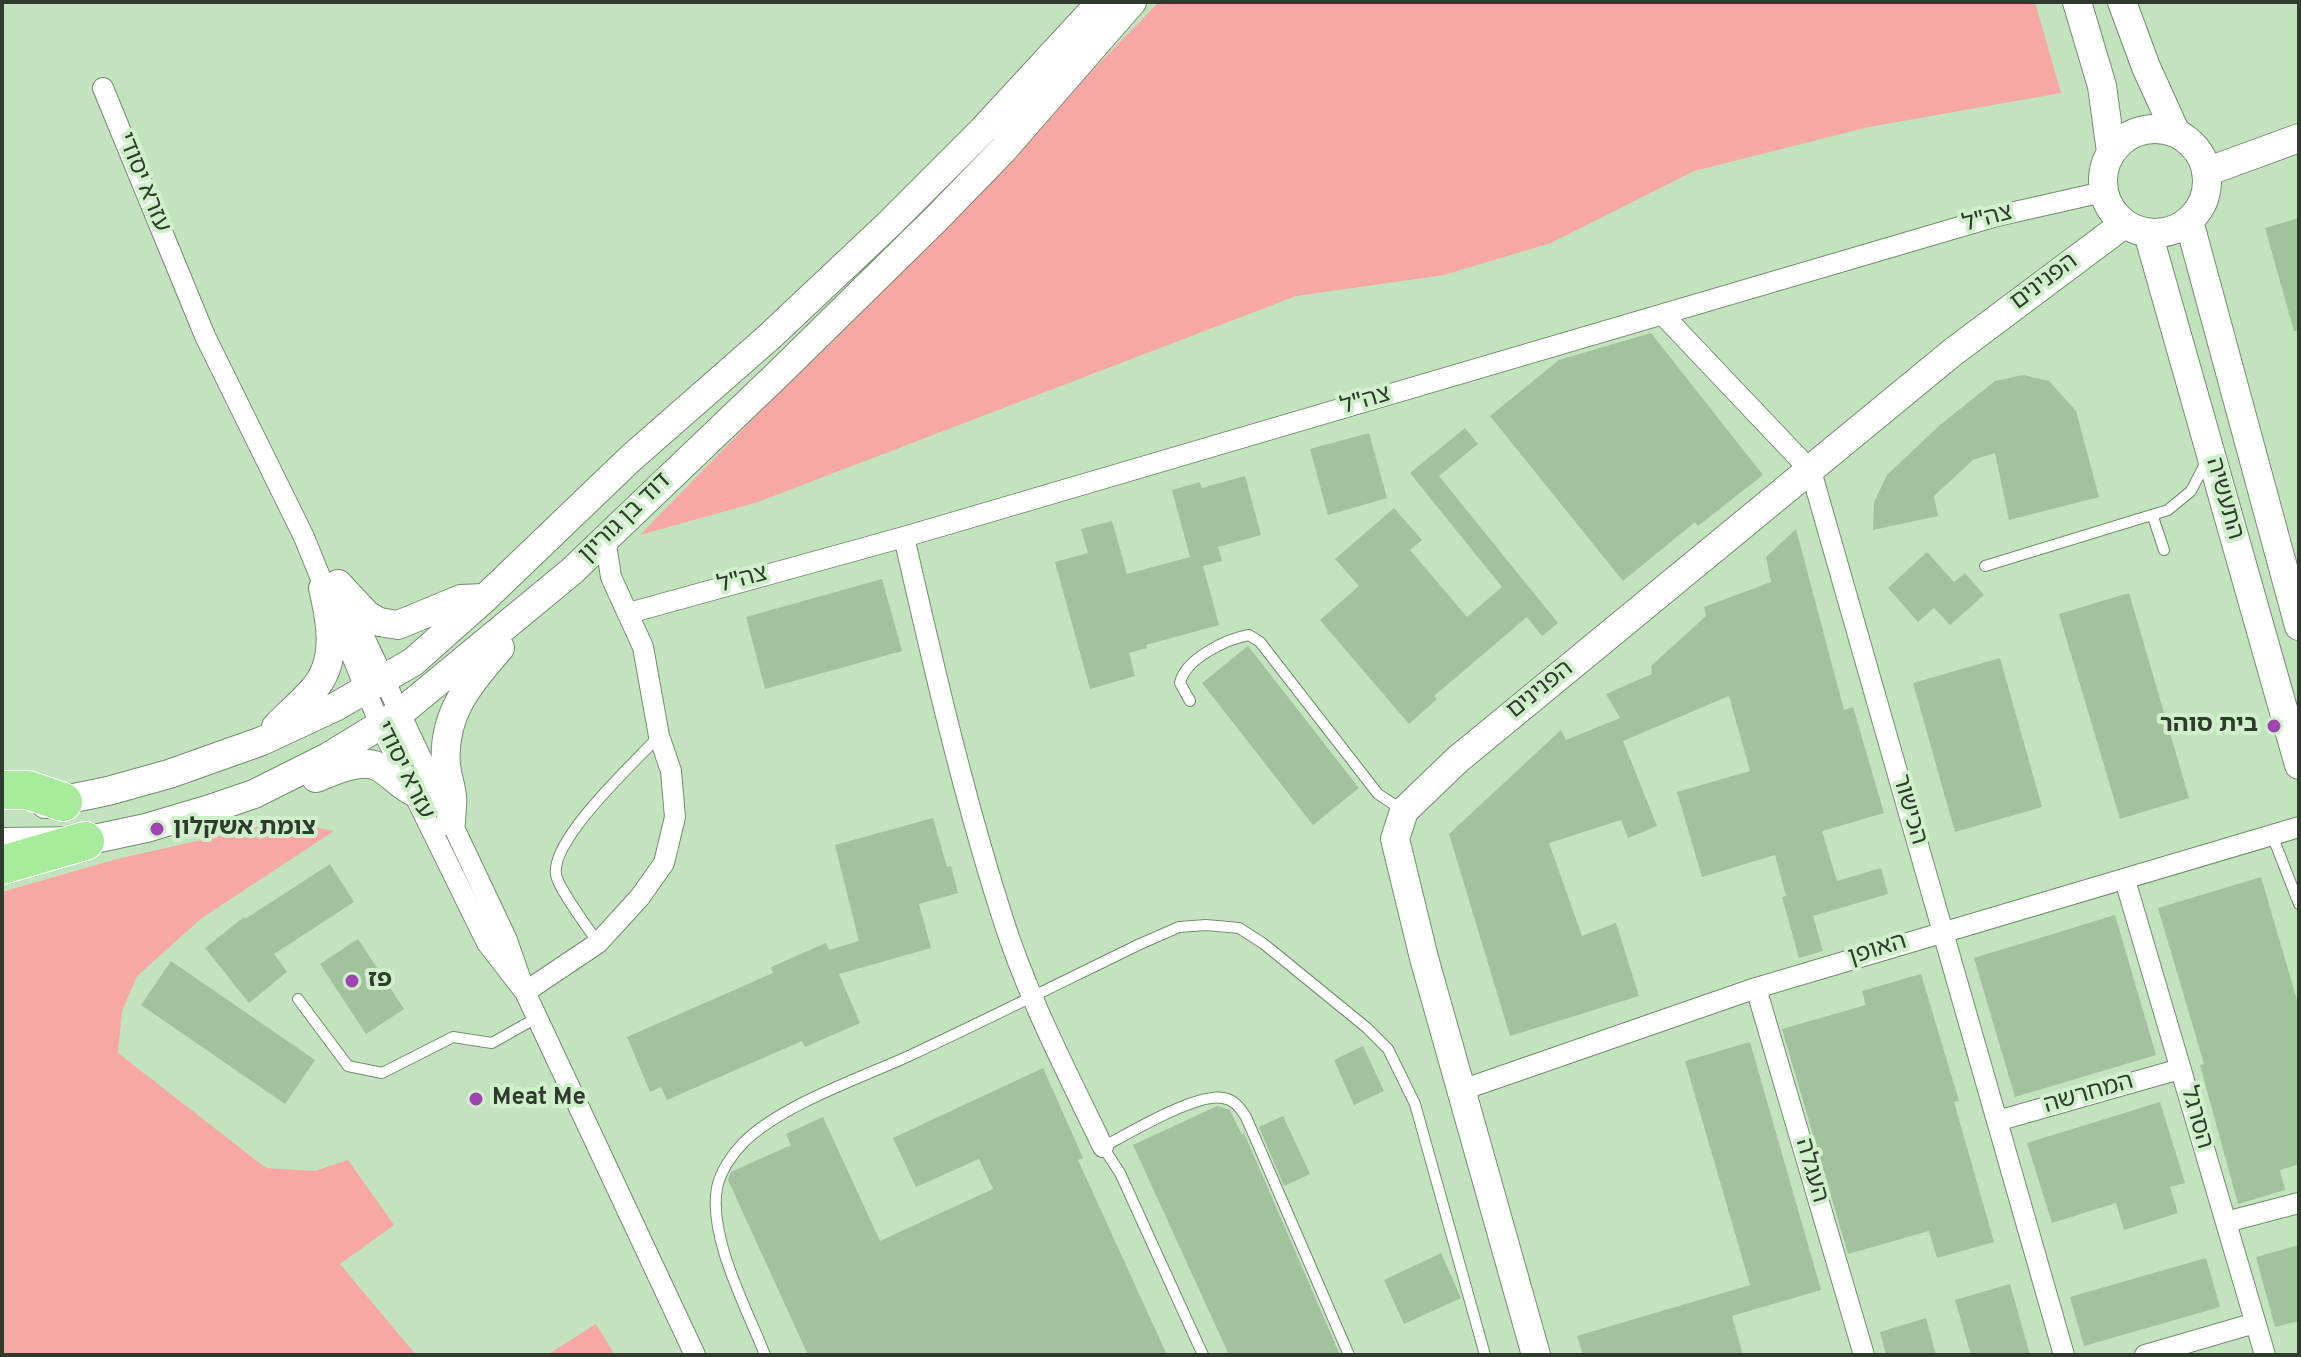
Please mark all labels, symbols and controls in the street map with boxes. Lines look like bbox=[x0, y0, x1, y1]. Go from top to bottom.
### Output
street label: עזרא יסודי bbox=[109, 129, 175, 237]
street label: צה"ל bbox=[1960, 200, 2016, 240]
street label: הפנינים bbox=[2006, 248, 2084, 318]
street label: צה"ל bbox=[1338, 381, 1394, 423]
street label: התעשיה bbox=[2198, 455, 2248, 543]
street label: דוד בן גוריון bbox=[574, 468, 678, 570]
street label: צה"ל bbox=[715, 561, 771, 601]
street label: הפנינים bbox=[1502, 656, 1580, 726]
place label: בית סוהר bbox=[2160, 712, 2258, 740]
street label: עזרא יסודי bbox=[367, 717, 439, 825]
marker: בית סוהר bbox=[2265, 717, 2283, 735]
street label: הכישור bbox=[1884, 772, 1932, 848]
place label: צומת אשקלון bbox=[173, 815, 316, 843]
marker: צומת אשקלון bbox=[148, 820, 166, 838]
street label: האופן bbox=[1845, 929, 1911, 973]
place label: פז bbox=[368, 967, 392, 995]
marker: פז bbox=[343, 972, 361, 990]
street label: המחרשה bbox=[2041, 1068, 2137, 1122]
street label: הסרגל bbox=[2172, 1083, 2218, 1153]
place label: Meat Me bbox=[492, 1085, 586, 1113]
marker: Meat Me bbox=[467, 1090, 485, 1108]
street label: העגלה bbox=[1787, 1136, 1833, 1206]

